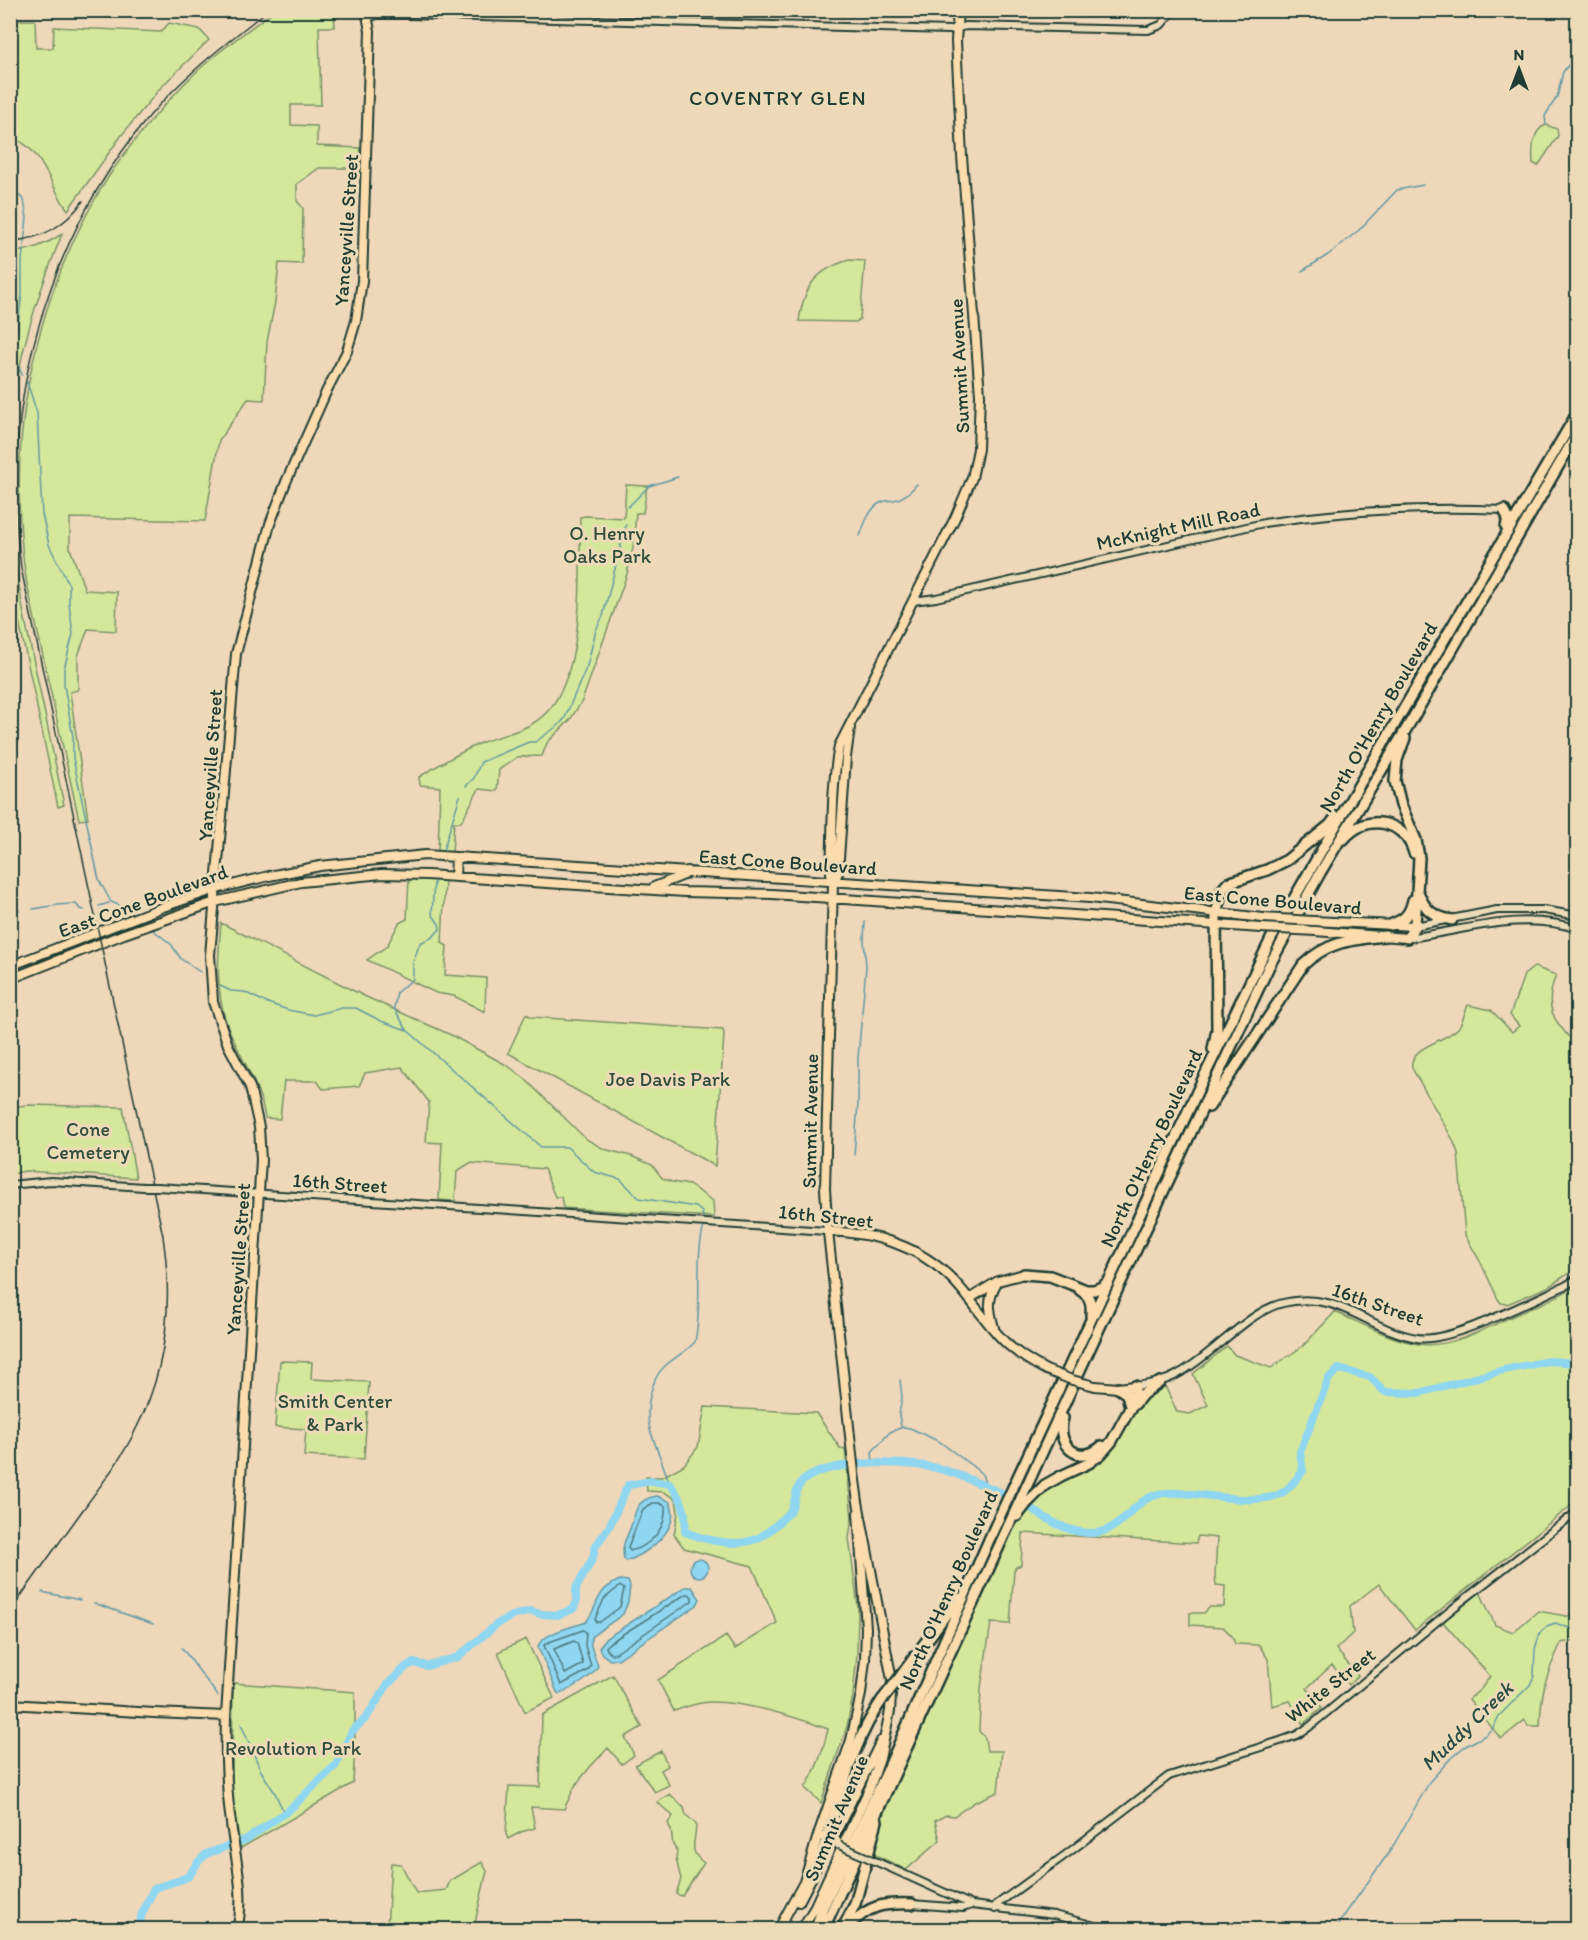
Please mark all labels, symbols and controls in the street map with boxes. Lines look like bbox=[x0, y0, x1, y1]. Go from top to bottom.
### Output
north arrow bbox=[1489, 39, 1549, 99]
text: N bbox=[1514, 45, 1524, 64]
district label: COVENTRY GLEN bbox=[689, 85, 867, 110]
street label: Yanceyville Street bbox=[329, 153, 363, 307]
street label: Summit Avenue bbox=[943, 298, 975, 434]
street label: McKnight Mill Road bbox=[1094, 497, 1262, 555]
park label: O. Henry Oaks Park bbox=[563, 521, 652, 568]
street label: North O'Henry Boulevard bbox=[1314, 618, 1442, 816]
street label: Yanceyville Street bbox=[193, 688, 227, 842]
street label: East Cone Boulevard bbox=[698, 844, 878, 880]
street label: East Cone Boulevard bbox=[55, 859, 231, 943]
street label: East Cone Boulevard bbox=[1183, 880, 1363, 920]
street label: North O'Henry Boulevard bbox=[1094, 1045, 1208, 1251]
street label: Summit Avenue bbox=[797, 1053, 823, 1189]
park label: Joe Davis Park bbox=[606, 1067, 731, 1091]
park label: Cone Cemetery bbox=[46, 1117, 130, 1164]
street label: 16th Street bbox=[292, 1168, 389, 1198]
street label: Yanceyville Street bbox=[221, 1182, 255, 1336]
street label: 16th Street bbox=[777, 1199, 875, 1233]
street label: 16th Street bbox=[1329, 1277, 1427, 1331]
park label: Smith Center & Park bbox=[278, 1389, 392, 1436]
street label: North O'Henry Boulevard bbox=[893, 1486, 1003, 1694]
street label: White Street bbox=[1280, 1642, 1380, 1728]
water label: Muddy Creek bbox=[1415, 1675, 1519, 1776]
park label: Revolution Park bbox=[225, 1736, 362, 1760]
street label: Summit Avenue bbox=[799, 1751, 873, 1885]

